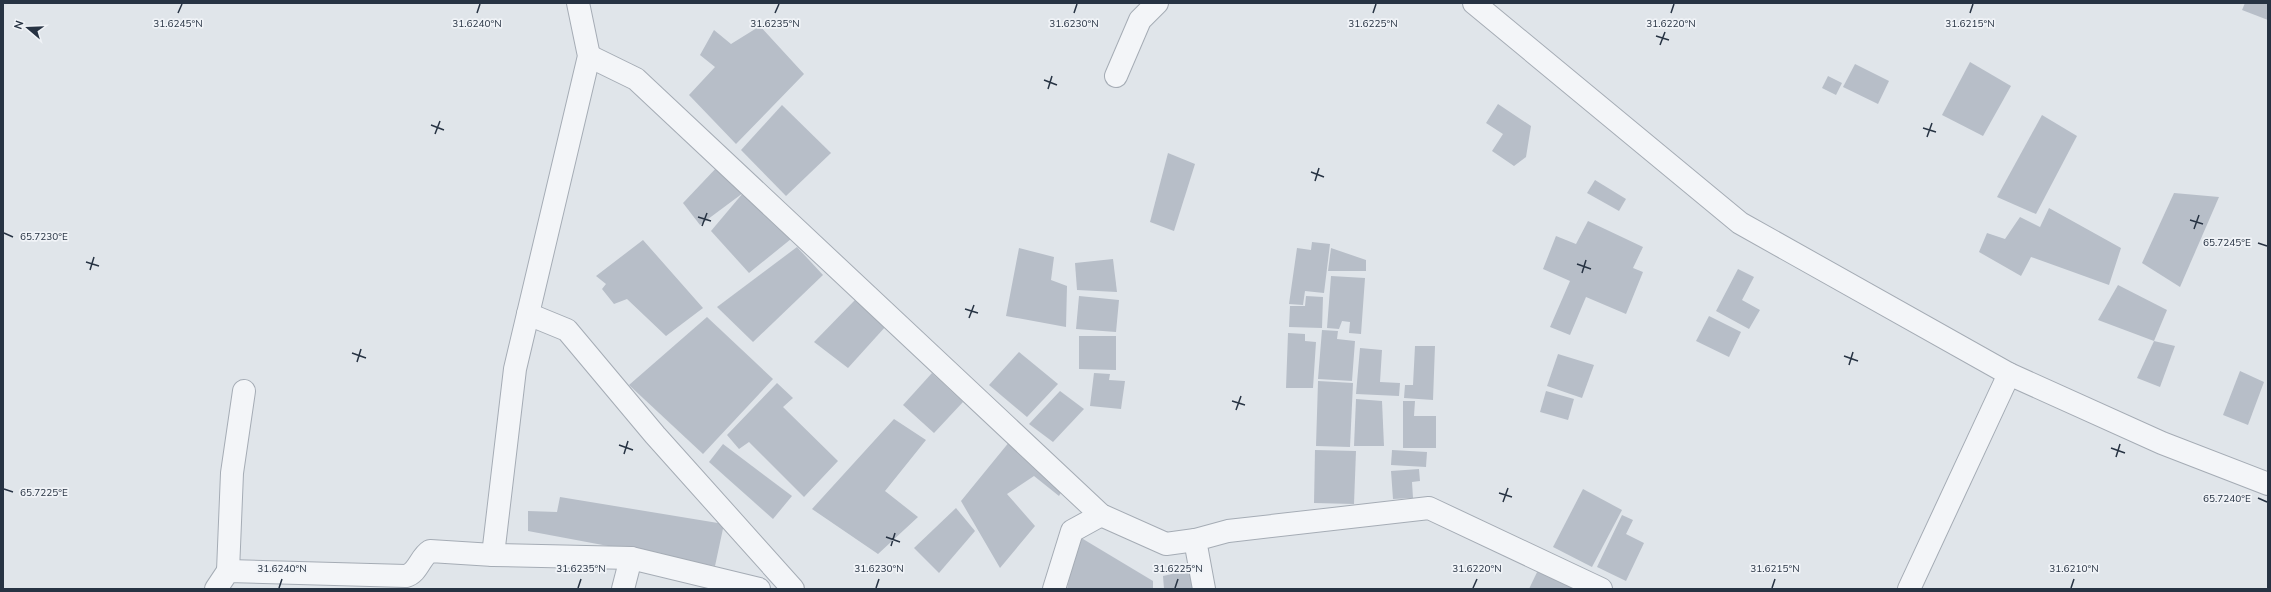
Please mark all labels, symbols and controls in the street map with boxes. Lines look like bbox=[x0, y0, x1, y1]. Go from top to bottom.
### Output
north arrow bbox=[8, 8, 48, 48]
text: 31.6245°N bbox=[153, 17, 203, 31]
text: 31.6240°N bbox=[452, 17, 502, 31]
text: 31.6235°N bbox=[750, 17, 800, 31]
text: 31.6230°N bbox=[1049, 17, 1099, 31]
text: 31.6225°N bbox=[1348, 17, 1398, 31]
text: 31.6220°N bbox=[1646, 17, 1696, 31]
text: 31.6215°N bbox=[1945, 17, 1995, 31]
text: N bbox=[11, 19, 27, 31]
text: 65.7230°E bbox=[20, 230, 68, 244]
text: 65.7245°E bbox=[2203, 236, 2251, 250]
text: 65.7225°E bbox=[20, 486, 68, 500]
text: 65.7240°E bbox=[2203, 492, 2251, 506]
text: 31.6240°N bbox=[257, 562, 307, 576]
text: 31.6235°N bbox=[556, 562, 606, 576]
text: 31.6230°N bbox=[854, 562, 904, 576]
text: 31.6225°N bbox=[1153, 562, 1203, 576]
text: 31.6220°N bbox=[1452, 562, 1502, 576]
text: 31.6215°N bbox=[1750, 562, 1800, 576]
text: 31.6210°N bbox=[2049, 562, 2099, 576]

